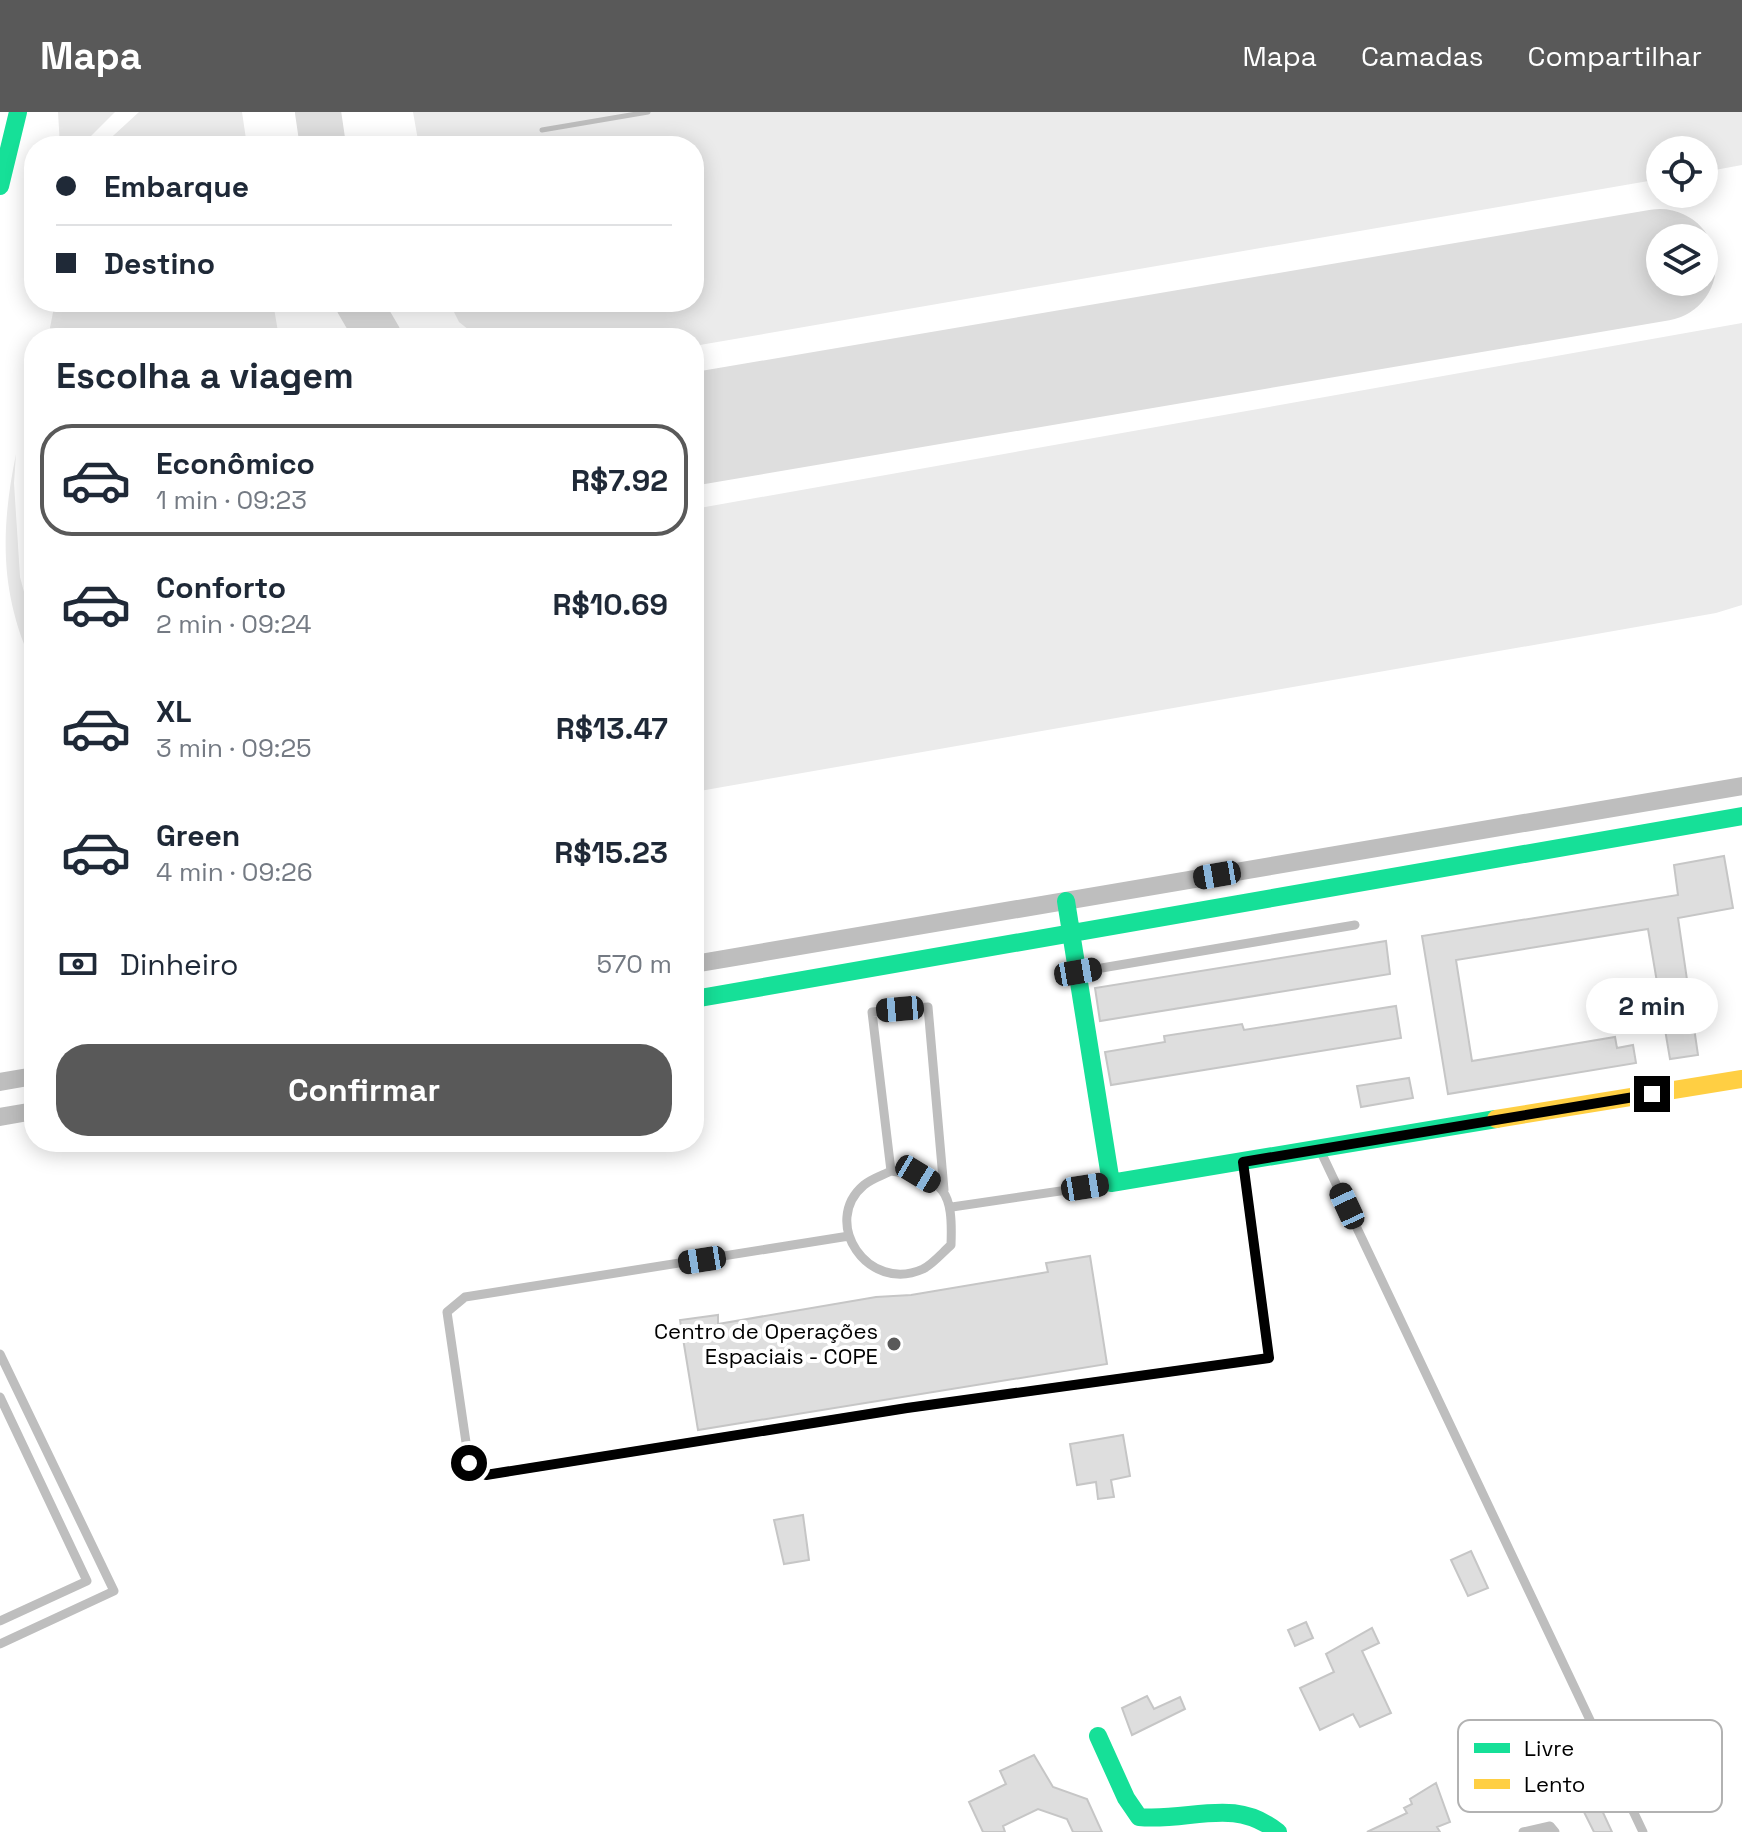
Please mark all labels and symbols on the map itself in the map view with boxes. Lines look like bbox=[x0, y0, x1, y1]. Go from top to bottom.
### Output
car bbox=[1191, 859, 1243, 891]
car bbox=[1052, 956, 1104, 988]
callout: 2 min bbox=[1586, 978, 1718, 1034]
car bbox=[875, 995, 925, 1023]
route end bbox=[1634, 1076, 1670, 1112]
car bbox=[891, 1151, 945, 1197]
car bbox=[1059, 1171, 1111, 1203]
car bbox=[1326, 1179, 1368, 1233]
car bbox=[676, 1244, 728, 1276]
place label: Centro de Operações Espaciais - COPE bbox=[654, 1317, 878, 1370]
marker: Centro de Operações Espaciais - COPE bbox=[885, 1335, 903, 1353]
route start bbox=[451, 1445, 487, 1481]
legend bbox=[1458, 1720, 1722, 1812]
text: Livre bbox=[1524, 1734, 1574, 1762]
text: Lento bbox=[1524, 1770, 1585, 1798]

